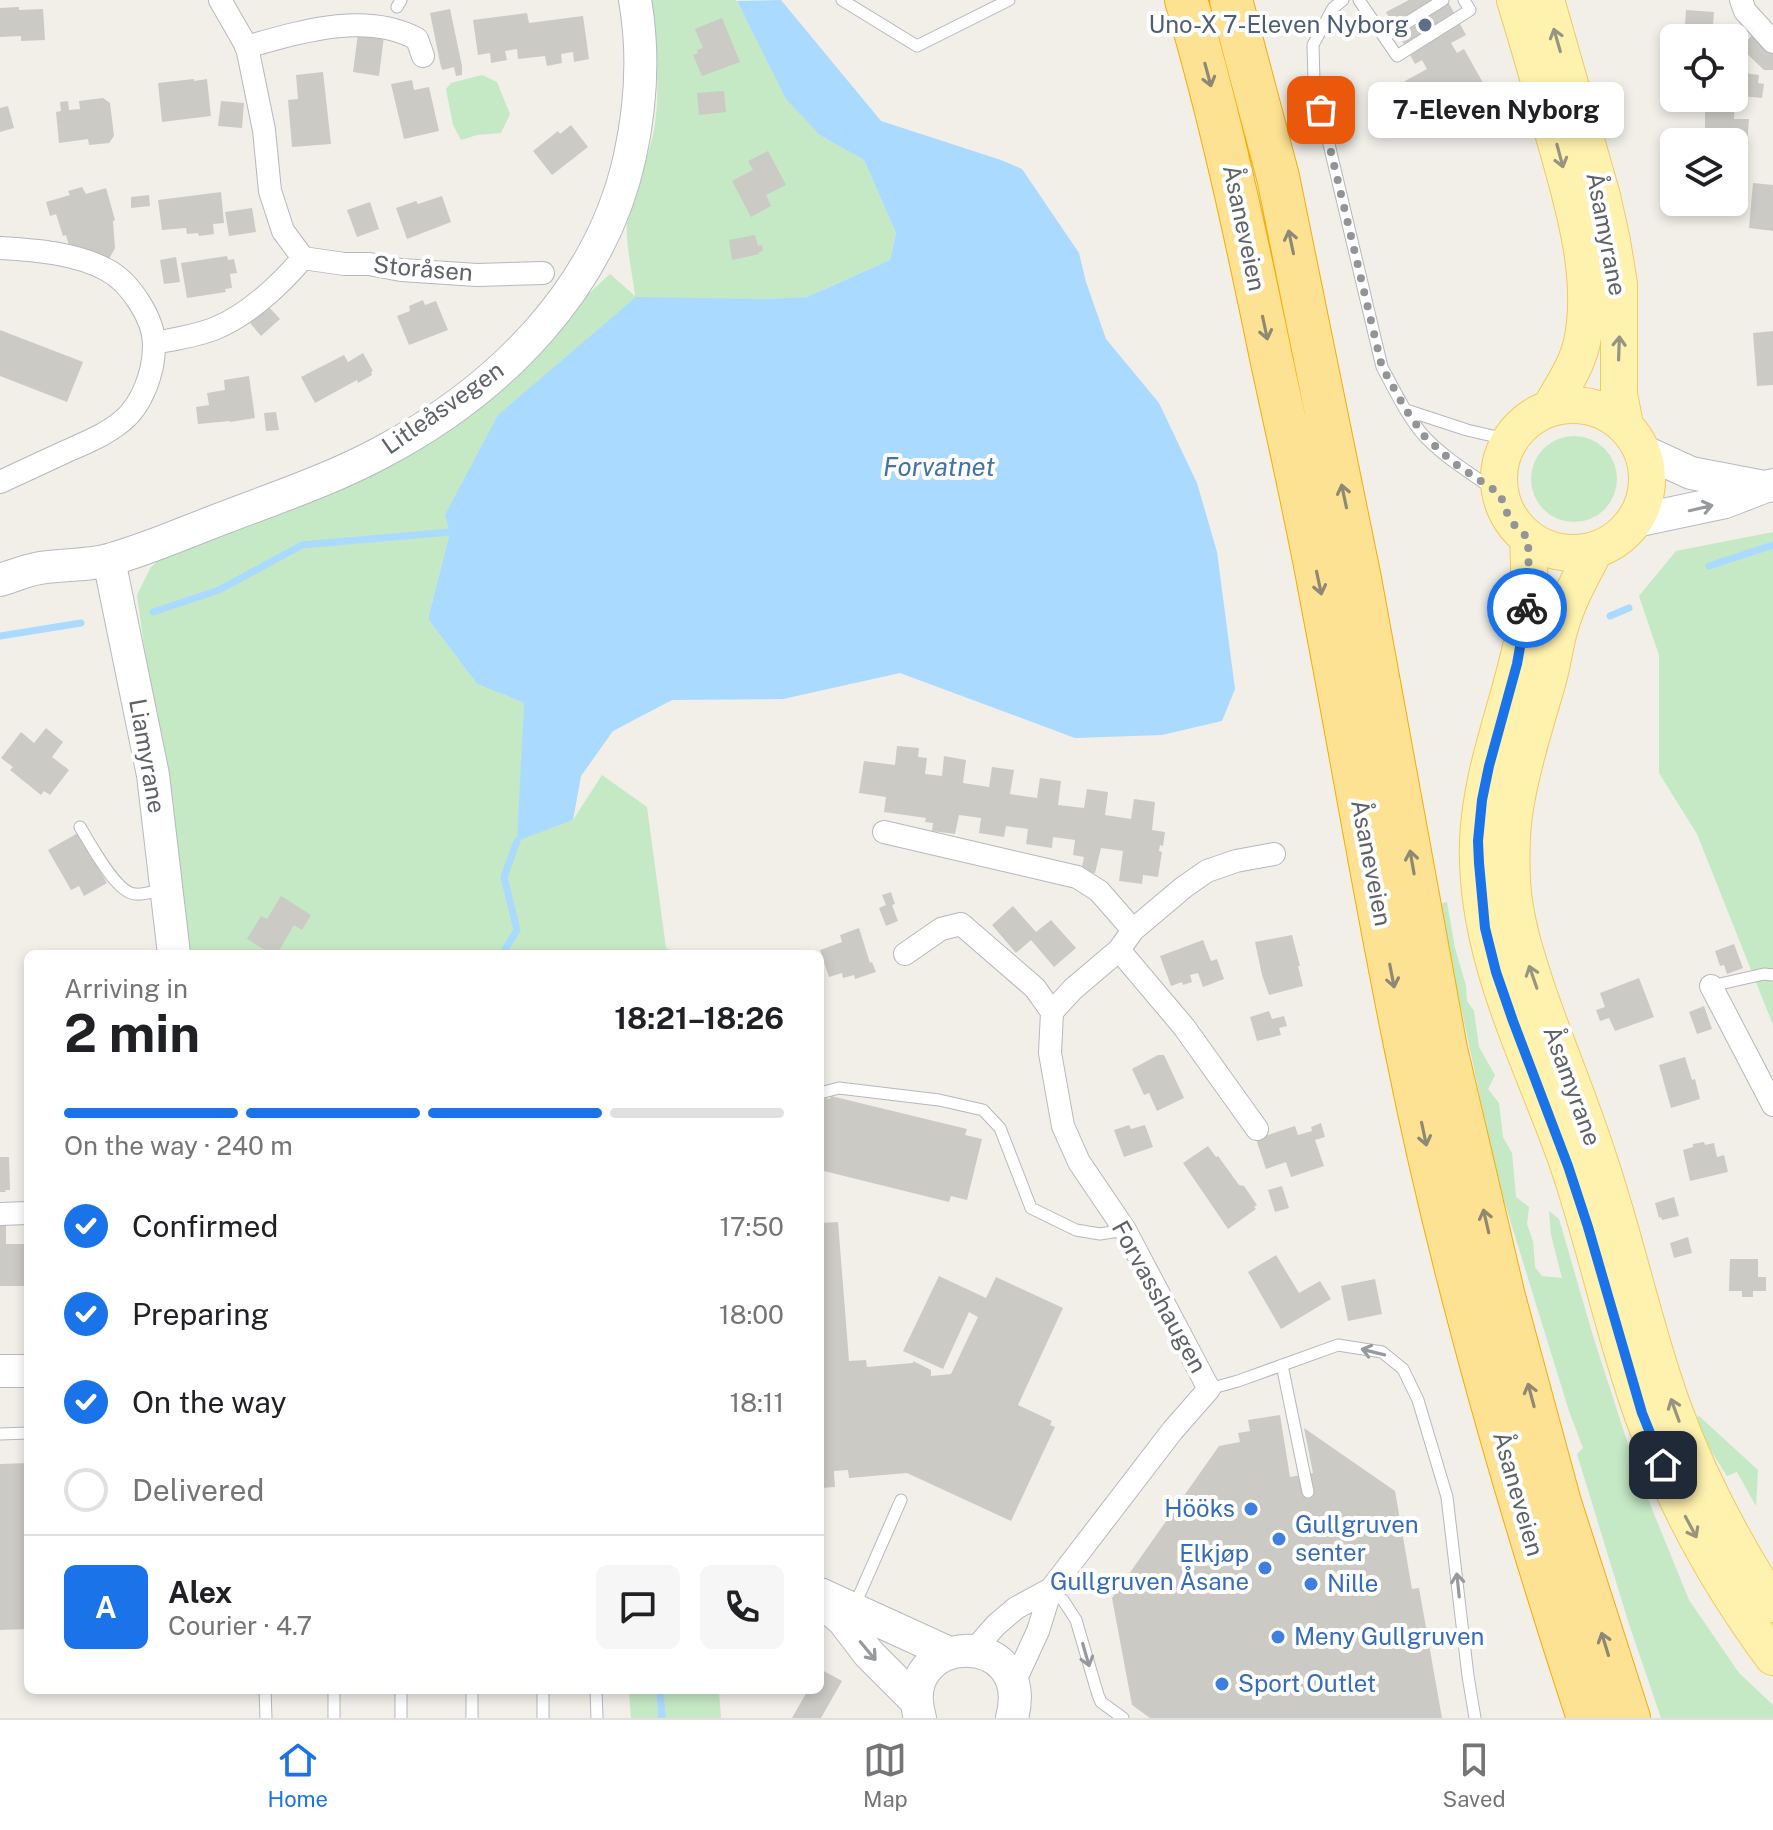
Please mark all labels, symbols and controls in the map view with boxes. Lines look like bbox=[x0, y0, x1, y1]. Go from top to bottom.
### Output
place label: Uno-X 7-Eleven Nyborg bbox=[1148, 10, 1409, 38]
marker: Uno-X 7-Eleven Nyborg bbox=[1416, 16, 1434, 34]
map controls bbox=[1660, 24, 1748, 216]
button: locate bbox=[1660, 24, 1748, 112]
one-way arrow bbox=[1549, 27, 1564, 53]
one-way arrow bbox=[1201, 61, 1216, 87]
pin bbox=[1287, 76, 1355, 144]
callout: 7-Eleven Nyborg bbox=[1369, 82, 1625, 138]
icon: bag bbox=[1299, 88, 1343, 132]
text: 7-Eleven Nyborg bbox=[1392, 94, 1600, 125]
button: layers bbox=[1660, 128, 1748, 216]
one-way arrow bbox=[1553, 142, 1568, 168]
street label: Åsaneveien bbox=[1218, 162, 1273, 293]
street label: Åsamyrane bbox=[1581, 170, 1634, 298]
one-way arrow bbox=[1283, 229, 1298, 255]
street label: Storåsen bbox=[372, 250, 474, 286]
one-way arrow bbox=[1258, 315, 1273, 341]
one-way arrow bbox=[1612, 335, 1627, 362]
street label: Litleåsvegen bbox=[376, 355, 509, 459]
water label: Forvatnet bbox=[883, 451, 995, 482]
one-way arrow bbox=[1335, 484, 1350, 510]
one-way arrow bbox=[1687, 500, 1713, 515]
courier bbox=[1487, 568, 1567, 648]
one-way arrow bbox=[1312, 570, 1327, 595]
icon: bike bbox=[1505, 586, 1549, 630]
street label: Liamyrane bbox=[124, 696, 172, 815]
street label: Åsaneveien bbox=[1346, 797, 1399, 928]
one-way arrow bbox=[1403, 850, 1418, 875]
one-way arrow bbox=[1386, 963, 1401, 988]
one-way arrow bbox=[1525, 965, 1540, 990]
text: Arriving in bbox=[64, 973, 188, 1004]
text: 18:21–18:26 bbox=[614, 1000, 784, 1036]
text: 2 min bbox=[64, 1003, 200, 1064]
street label: Åsamyrane bbox=[1538, 1022, 1608, 1149]
one-way arrow bbox=[1417, 1121, 1432, 1146]
text: On the way · 240 m bbox=[64, 1130, 293, 1161]
icon: check bbox=[64, 1204, 108, 1248]
text: Confirmed bbox=[132, 1208, 278, 1244]
one-way arrow bbox=[1478, 1208, 1493, 1234]
text: 17:50 bbox=[719, 1211, 784, 1242]
street label: Forvasshaugen bbox=[1107, 1216, 1213, 1377]
icon: check bbox=[64, 1292, 108, 1336]
text: Preparing bbox=[132, 1296, 269, 1332]
text: 18:00 bbox=[719, 1299, 784, 1330]
one-way arrow bbox=[1361, 1344, 1387, 1359]
icon: check bbox=[64, 1380, 108, 1424]
one-way arrow bbox=[1522, 1382, 1537, 1408]
text: On the way bbox=[132, 1384, 286, 1420]
text: 18:11 bbox=[730, 1387, 784, 1418]
one-way arrow bbox=[1666, 1398, 1681, 1423]
street label: Åsaneveien bbox=[1488, 1428, 1551, 1559]
pin bbox=[1629, 1431, 1697, 1499]
icon: home bbox=[1641, 1443, 1685, 1487]
text: Delivered bbox=[132, 1472, 264, 1508]
place label: Hööks bbox=[1164, 1494, 1235, 1522]
marker: Hööks bbox=[1242, 1500, 1260, 1518]
place label: Gullgruven senter bbox=[1295, 1510, 1419, 1566]
one-way arrow bbox=[1684, 1514, 1700, 1538]
marker: Gullgruven senter bbox=[1270, 1530, 1288, 1548]
place label: Elkjøp Gullgruven Åsane bbox=[1050, 1539, 1249, 1595]
marker: Elkjøp Gullgruven Åsane bbox=[1256, 1559, 1274, 1577]
button: chat bbox=[596, 1565, 680, 1649]
button: phone bbox=[700, 1565, 784, 1649]
place label: Nille bbox=[1327, 1569, 1378, 1597]
one-way arrow bbox=[1451, 1572, 1466, 1599]
text: Alex bbox=[168, 1574, 232, 1610]
marker: Nille bbox=[1302, 1575, 1320, 1593]
text: A bbox=[95, 1589, 117, 1625]
text: Courier · 4.7 bbox=[168, 1610, 312, 1641]
place label: Meny Gullgruven bbox=[1294, 1622, 1484, 1650]
marker: Meny Gullgruven bbox=[1269, 1628, 1287, 1646]
one-way arrow bbox=[1596, 1632, 1611, 1657]
one-way arrow bbox=[859, 1640, 877, 1660]
one-way arrow bbox=[1079, 1642, 1094, 1668]
place label: Sport Outlet bbox=[1238, 1669, 1376, 1697]
marker: Sport Outlet bbox=[1213, 1675, 1231, 1693]
tab: Home bbox=[267, 1738, 328, 1812]
tab: Map bbox=[863, 1738, 908, 1812]
tab: Saved bbox=[1443, 1738, 1506, 1812]

